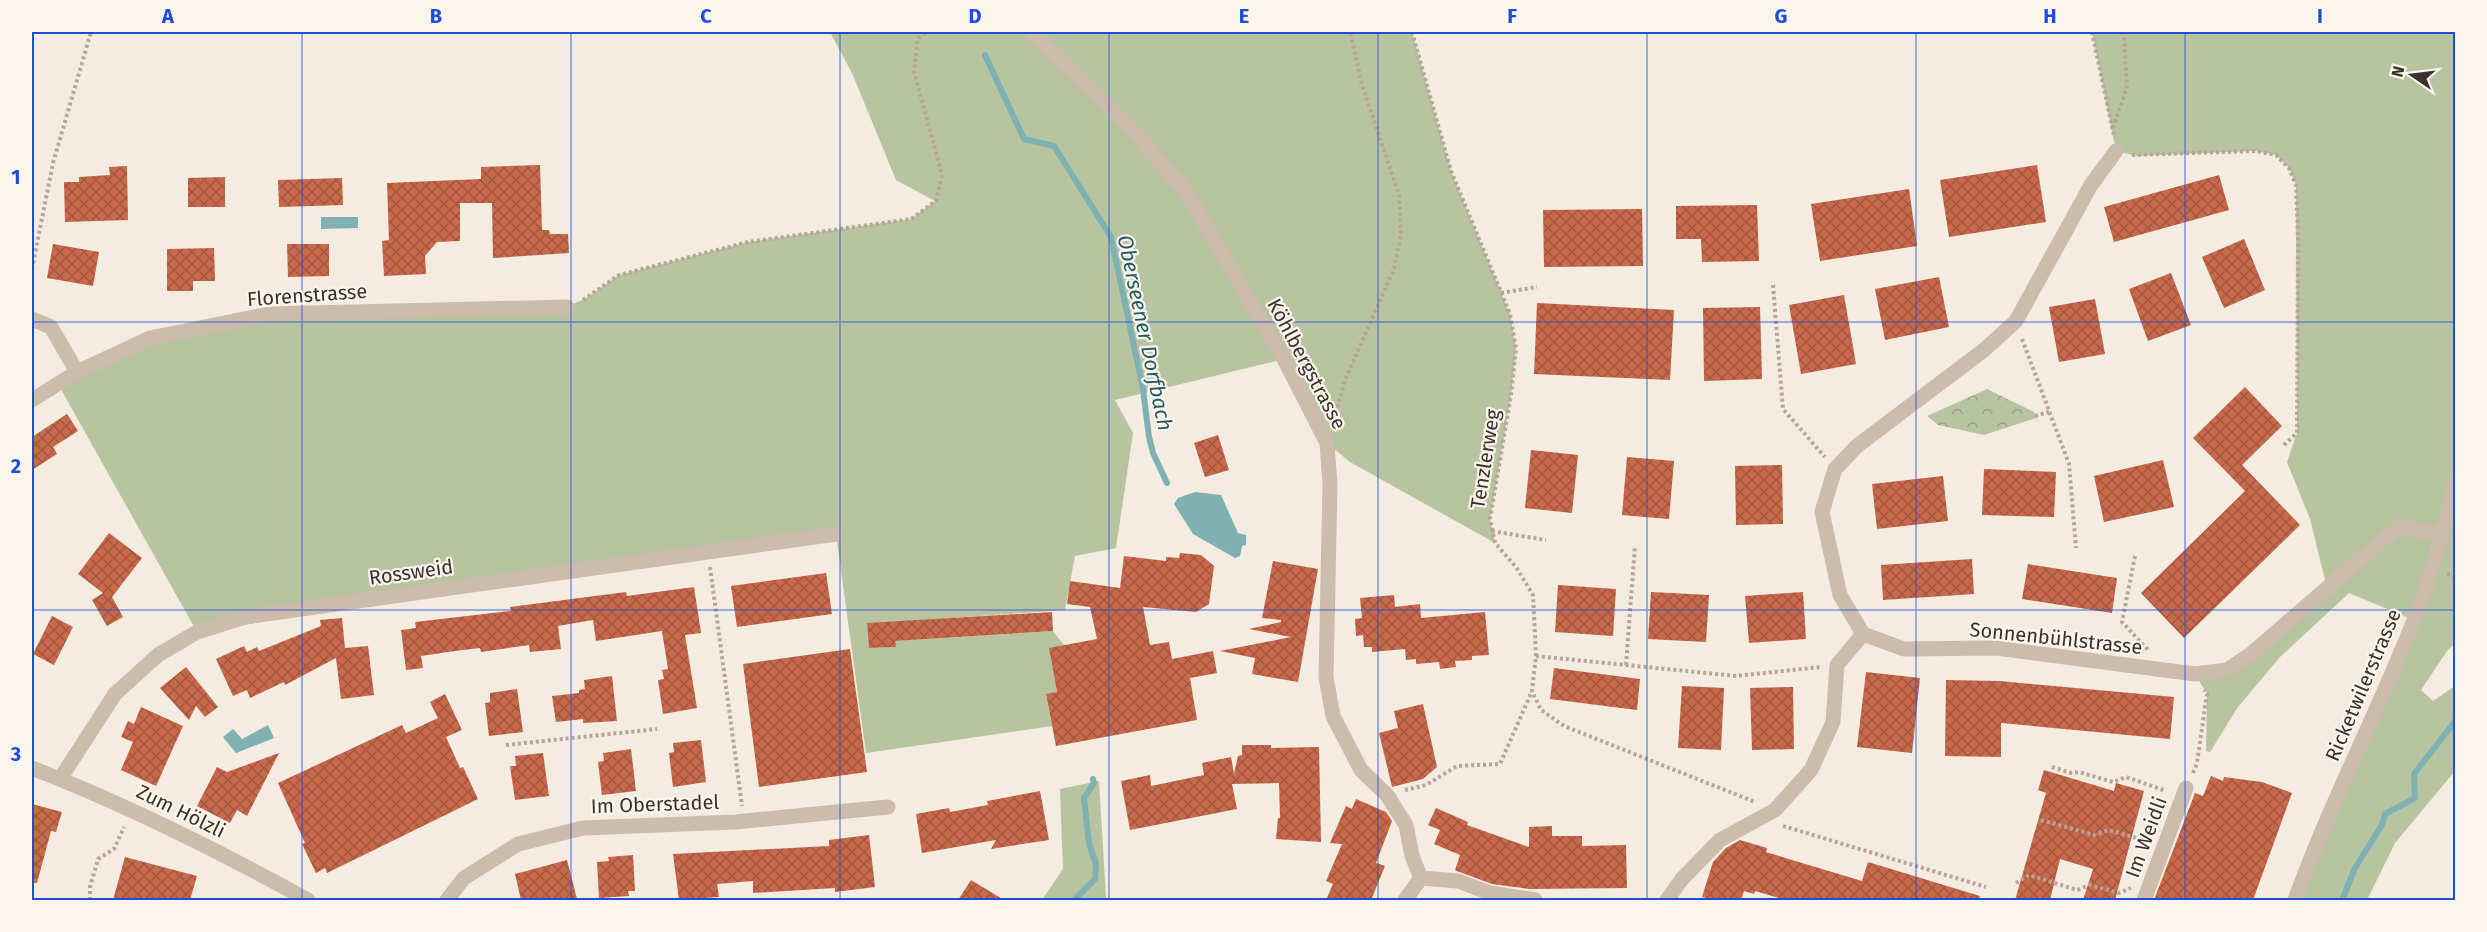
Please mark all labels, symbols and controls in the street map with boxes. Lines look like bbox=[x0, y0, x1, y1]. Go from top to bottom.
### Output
text: A bbox=[161, 4, 175, 28]
text: B bbox=[430, 4, 442, 28]
text: C bbox=[700, 4, 712, 28]
text: D bbox=[968, 4, 982, 28]
text: E bbox=[1239, 4, 1249, 28]
text: F bbox=[1507, 4, 1517, 28]
text: G bbox=[1775, 4, 1787, 28]
text: H bbox=[2043, 4, 2057, 28]
text: I bbox=[2317, 4, 2323, 28]
north arrow bbox=[2382, 45, 2442, 105]
text: N bbox=[2387, 64, 2408, 79]
text: 1 bbox=[11, 165, 21, 189]
water label: Oberseener Dorfbach bbox=[1112, 233, 1178, 433]
street label: Florenstrasse bbox=[246, 279, 368, 311]
street label: Köhlbergstrasse bbox=[1262, 294, 1352, 434]
street label: Tenzlerweg bbox=[1465, 407, 1505, 511]
text: 2 bbox=[11, 454, 21, 478]
street label: Rossweid bbox=[367, 554, 455, 590]
street label: Ricketwilerstrasse bbox=[2320, 605, 2406, 765]
street label: Sonnenbühlstrasse bbox=[1969, 617, 2143, 659]
text: 3 bbox=[10, 742, 21, 766]
street label: Zum Hölzli bbox=[133, 779, 229, 843]
street label: Im Oberstadel bbox=[590, 790, 720, 818]
street label: Im Weidli bbox=[2120, 793, 2172, 881]

